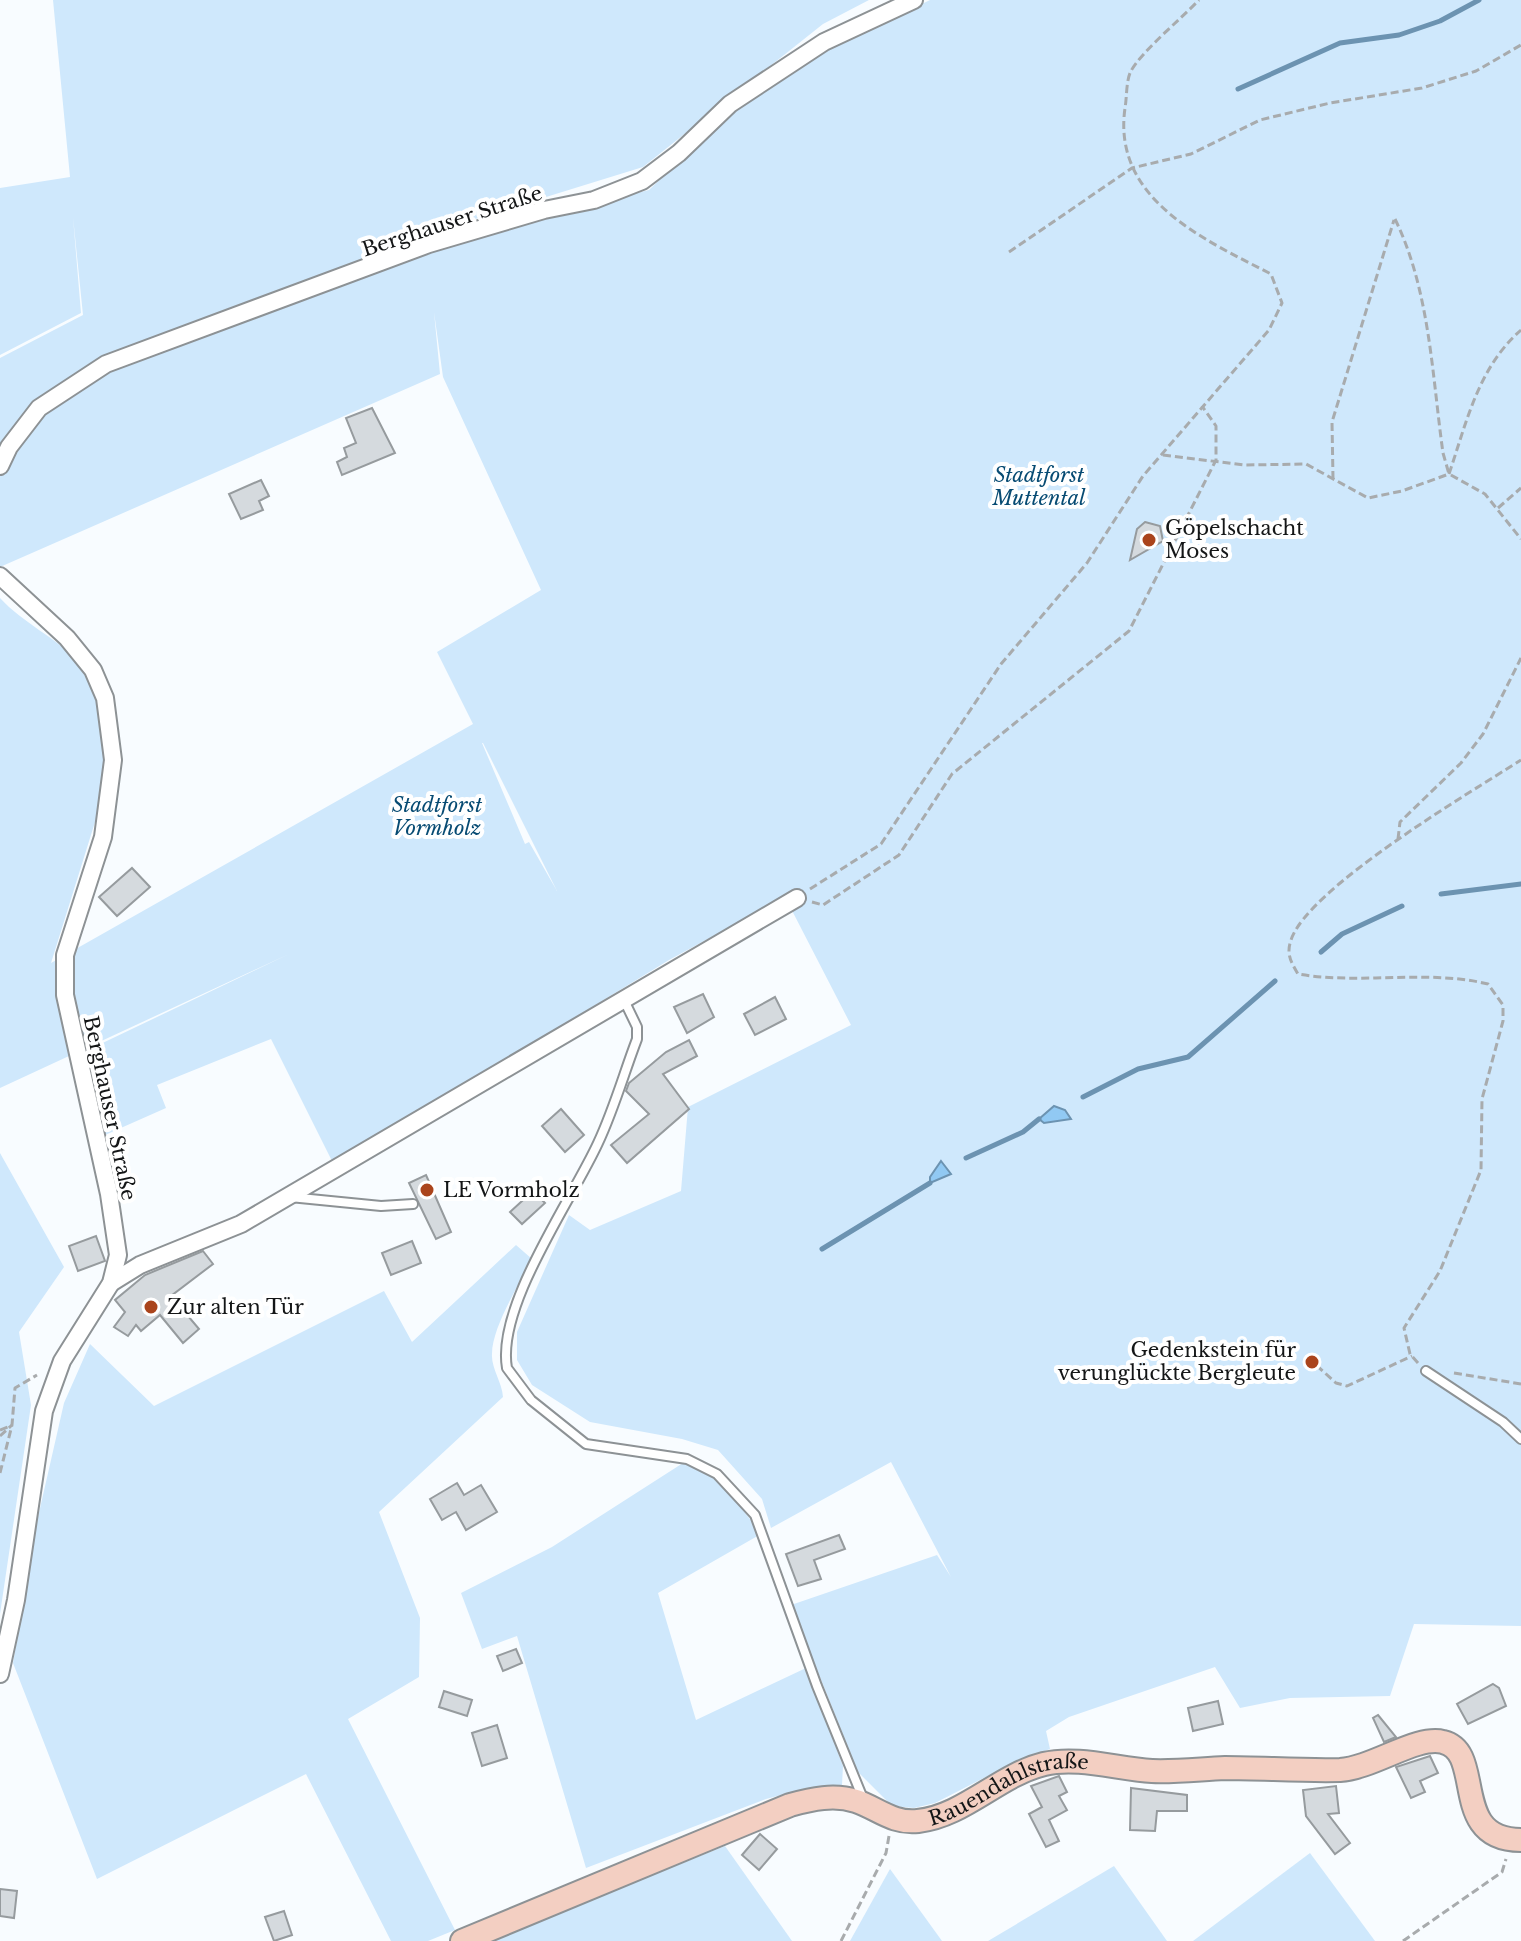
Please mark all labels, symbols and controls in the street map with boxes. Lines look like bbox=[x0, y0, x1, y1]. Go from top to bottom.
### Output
street label: Berghauser Straße bbox=[359, 181, 545, 261]
park label: Stadtforst Muttental bbox=[992, 463, 1086, 510]
place label: Göpelschacht Moses bbox=[1165, 516, 1304, 563]
marker: Göpelschacht Moses bbox=[1140, 531, 1158, 549]
park label: Stadtforst Vormholz bbox=[392, 793, 483, 840]
street label: Berghauser Straße bbox=[79, 1014, 141, 1202]
place label: LE Vormholz bbox=[443, 1178, 580, 1202]
marker: LE Vormholz bbox=[418, 1181, 436, 1199]
place label: Zur alten Tür bbox=[167, 1295, 304, 1319]
marker: Zur alten Tür bbox=[142, 1298, 160, 1316]
place label: Gedenkstein für verunglückte Bergleute bbox=[1058, 1338, 1296, 1385]
marker: Gedenkstein für verunglückte Bergleute bbox=[1303, 1353, 1321, 1371]
street label: Rauendahlstraße bbox=[926, 1749, 1090, 1831]

